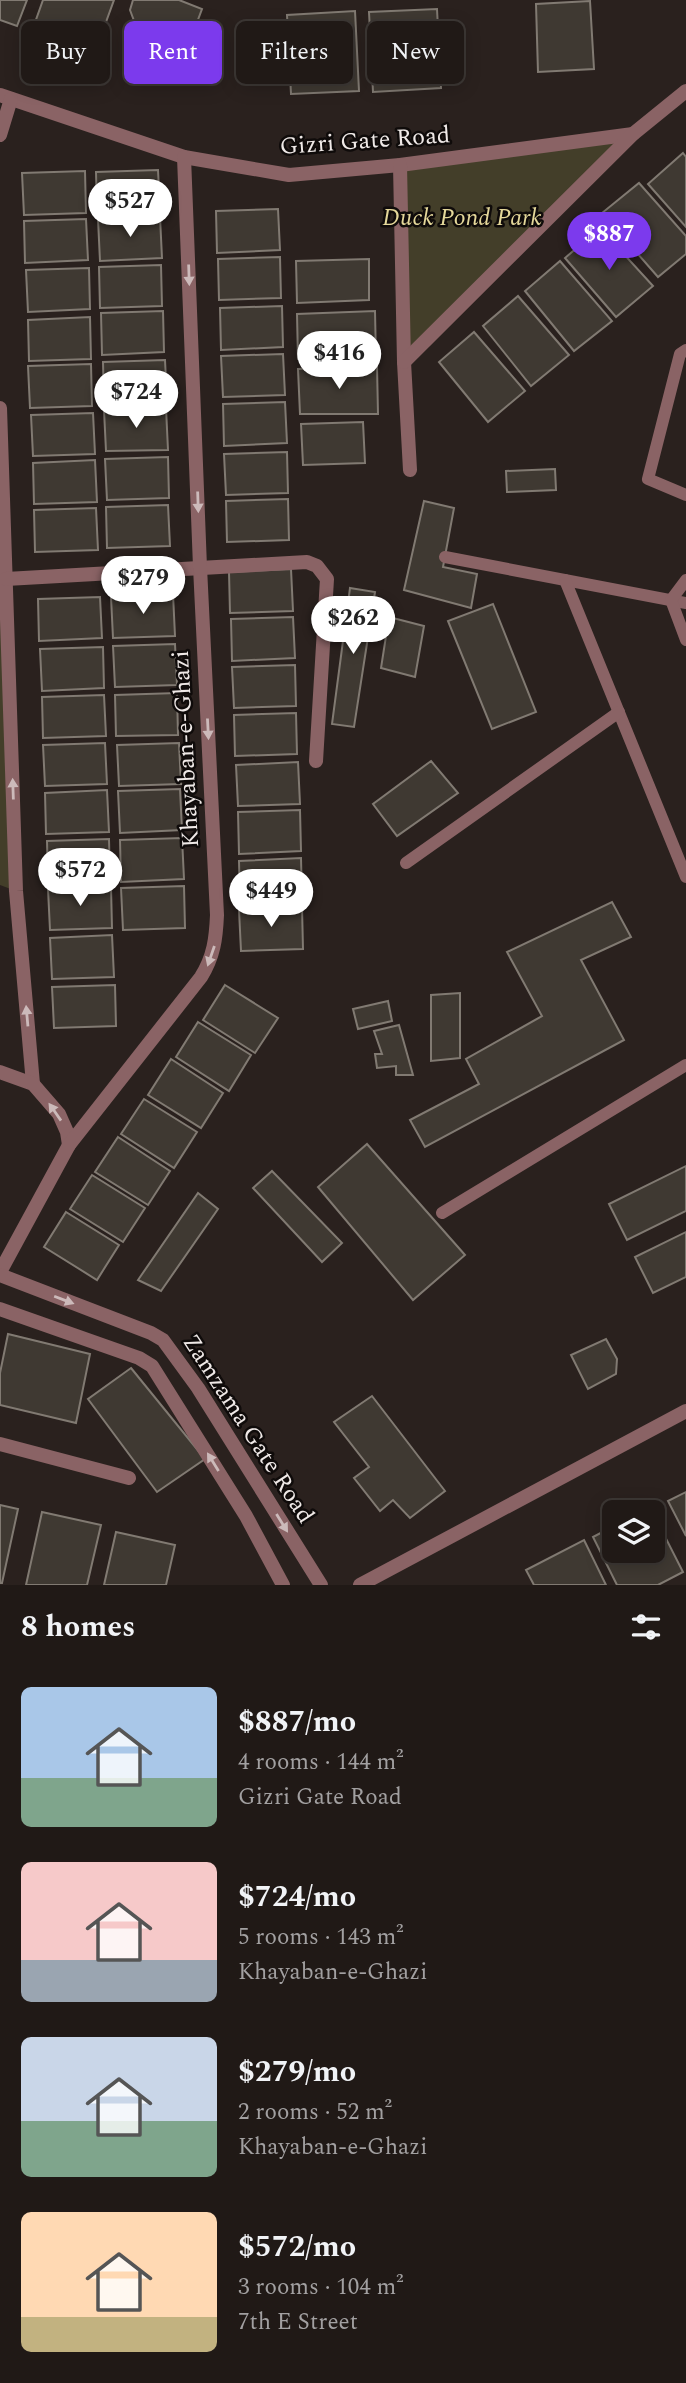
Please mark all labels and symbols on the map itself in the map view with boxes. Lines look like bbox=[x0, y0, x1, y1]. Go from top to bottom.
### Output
street label: Gizri Gate Road bbox=[278, 117, 452, 165]
pin: $527 bbox=[89, 180, 171, 239]
park label: Duck Pond Park bbox=[382, 200, 542, 236]
pin: $887 bbox=[568, 212, 650, 272]
one-way arrow bbox=[183, 264, 194, 286]
pin: $416 bbox=[298, 332, 380, 391]
pin: $724 bbox=[95, 370, 177, 430]
one-way arrow bbox=[192, 491, 203, 513]
pin: $279 bbox=[102, 556, 184, 616]
pin: $262 bbox=[312, 596, 394, 656]
street label: Khayaban-e-Ghazi bbox=[163, 649, 209, 849]
one-way arrow bbox=[203, 718, 214, 740]
one-way arrow bbox=[7, 777, 18, 799]
pin: $572 bbox=[39, 848, 121, 908]
pin: $449 bbox=[230, 870, 312, 929]
one-way arrow bbox=[205, 945, 216, 966]
one-way arrow bbox=[21, 1004, 32, 1026]
one-way arrow bbox=[48, 1103, 62, 1121]
one-way arrow bbox=[53, 1294, 74, 1305]
street label: Zamzama Gate Road bbox=[173, 1327, 323, 1531]
one-way arrow bbox=[206, 1452, 219, 1472]
one-way arrow bbox=[276, 1513, 289, 1533]

